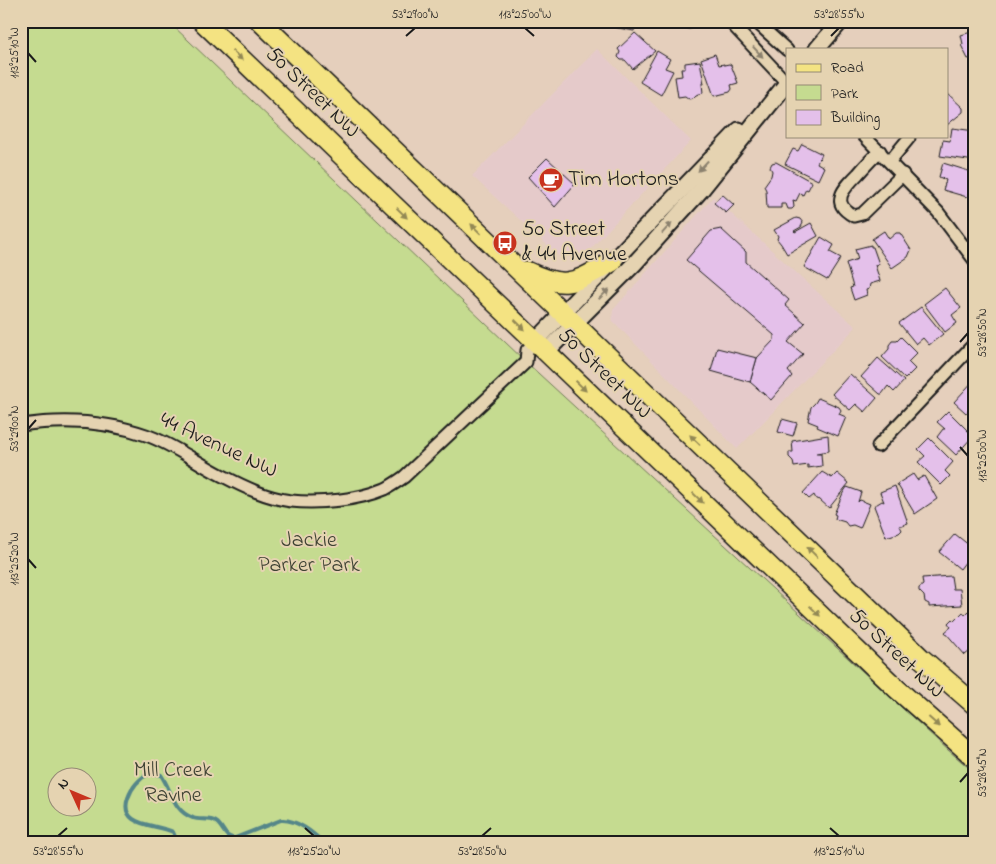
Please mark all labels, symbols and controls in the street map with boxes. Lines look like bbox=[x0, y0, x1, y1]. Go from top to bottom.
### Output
text: 53°29'00"N bbox=[391, 6, 439, 24]
text: 113°25'00"W bbox=[499, 6, 551, 24]
text: 53°28'55"N bbox=[813, 6, 865, 24]
text: 113°25'10"W bbox=[6, 27, 24, 79]
street label: 50 Street NW bbox=[258, 40, 366, 146]
one-way arrow bbox=[752, 46, 764, 58]
legend bbox=[786, 48, 948, 138]
one-way arrow bbox=[231, 49, 243, 61]
text: Road bbox=[831, 57, 864, 79]
text: Park bbox=[831, 83, 859, 105]
text: Building bbox=[830, 107, 880, 130]
one-way arrow bbox=[697, 160, 709, 172]
place label: Tim Hortons bbox=[568, 164, 679, 196]
cafe icon: Tim Hortons bbox=[538, 167, 564, 193]
one-way arrow bbox=[396, 207, 408, 219]
place label: 50 Street & 44 Avenue bbox=[522, 214, 627, 271]
one-way arrow bbox=[661, 222, 673, 234]
one-way arrow bbox=[470, 223, 482, 235]
bus stop icon: 50 Street & 44 Avenue bbox=[492, 230, 518, 256]
one-way arrow bbox=[598, 288, 610, 300]
text: 53°28'50"N bbox=[974, 308, 992, 358]
one-way arrow bbox=[513, 319, 525, 331]
street label: 50 Street NW bbox=[550, 321, 658, 427]
one-way arrow bbox=[575, 380, 587, 392]
text: 53°29'00"N bbox=[6, 405, 24, 453]
street label: 44 Avenue NW bbox=[154, 405, 282, 487]
text: 113°25'00"W bbox=[974, 430, 992, 482]
one-way arrow bbox=[690, 435, 702, 447]
one-way arrow bbox=[692, 492, 704, 504]
park label: Jackie Parker Park bbox=[258, 525, 360, 582]
text: 113°25'20"W bbox=[6, 532, 24, 586]
one-way arrow bbox=[806, 546, 818, 558]
street label: 50 Street NW bbox=[841, 601, 951, 707]
one-way arrow bbox=[809, 605, 821, 617]
one-way arrow bbox=[928, 716, 940, 727]
text: 53°28'45"N bbox=[974, 748, 992, 798]
park label: Mill Creek Ravine bbox=[134, 755, 213, 812]
north arrow bbox=[48, 766, 98, 816]
text: N bbox=[53, 773, 75, 795]
text: 53°28'55"N bbox=[32, 843, 84, 861]
text: 113°25'20"W bbox=[287, 843, 341, 861]
text: 53°28'50"N bbox=[457, 843, 507, 861]
text: 113°25'10"W bbox=[813, 843, 865, 861]

